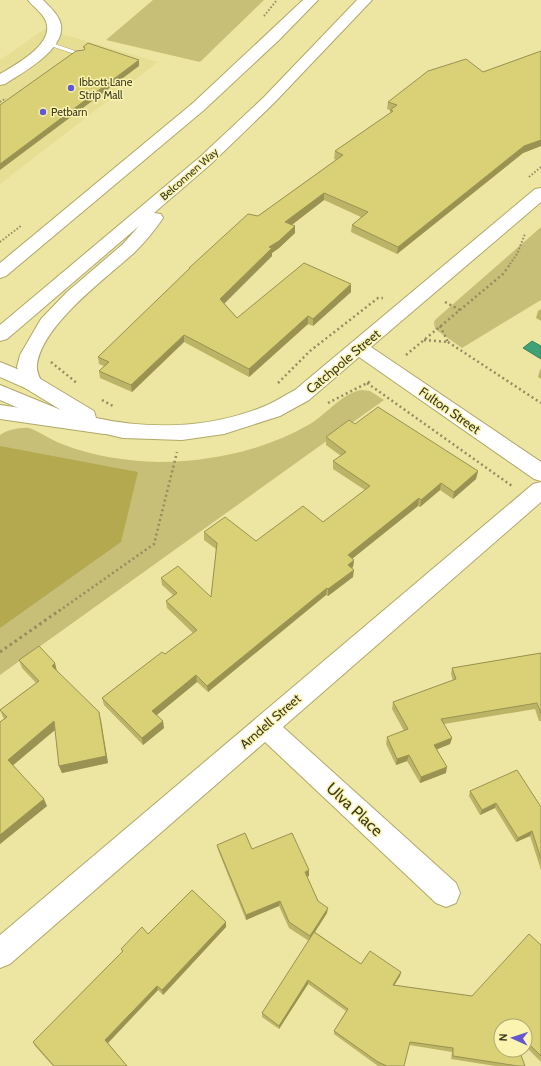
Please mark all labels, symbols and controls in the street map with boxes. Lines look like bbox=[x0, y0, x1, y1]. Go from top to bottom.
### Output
place label: Ibbott Lane Strip Mall bbox=[79, 75, 133, 102]
marker: Ibbott Lane Strip Mall bbox=[66, 83, 76, 93]
place label: Petbarn bbox=[51, 105, 88, 119]
marker: Petbarn bbox=[38, 107, 48, 117]
street label: Belconnen Way bbox=[157, 145, 221, 203]
street label: Catchpole Street bbox=[303, 325, 384, 397]
street label: Fulton Street bbox=[416, 383, 484, 437]
street label: Arndell Street bbox=[236, 690, 304, 752]
street label: Ulva Place bbox=[323, 779, 387, 840]
north arrow bbox=[493, 1018, 533, 1058]
text: N bbox=[496, 1033, 510, 1042]

